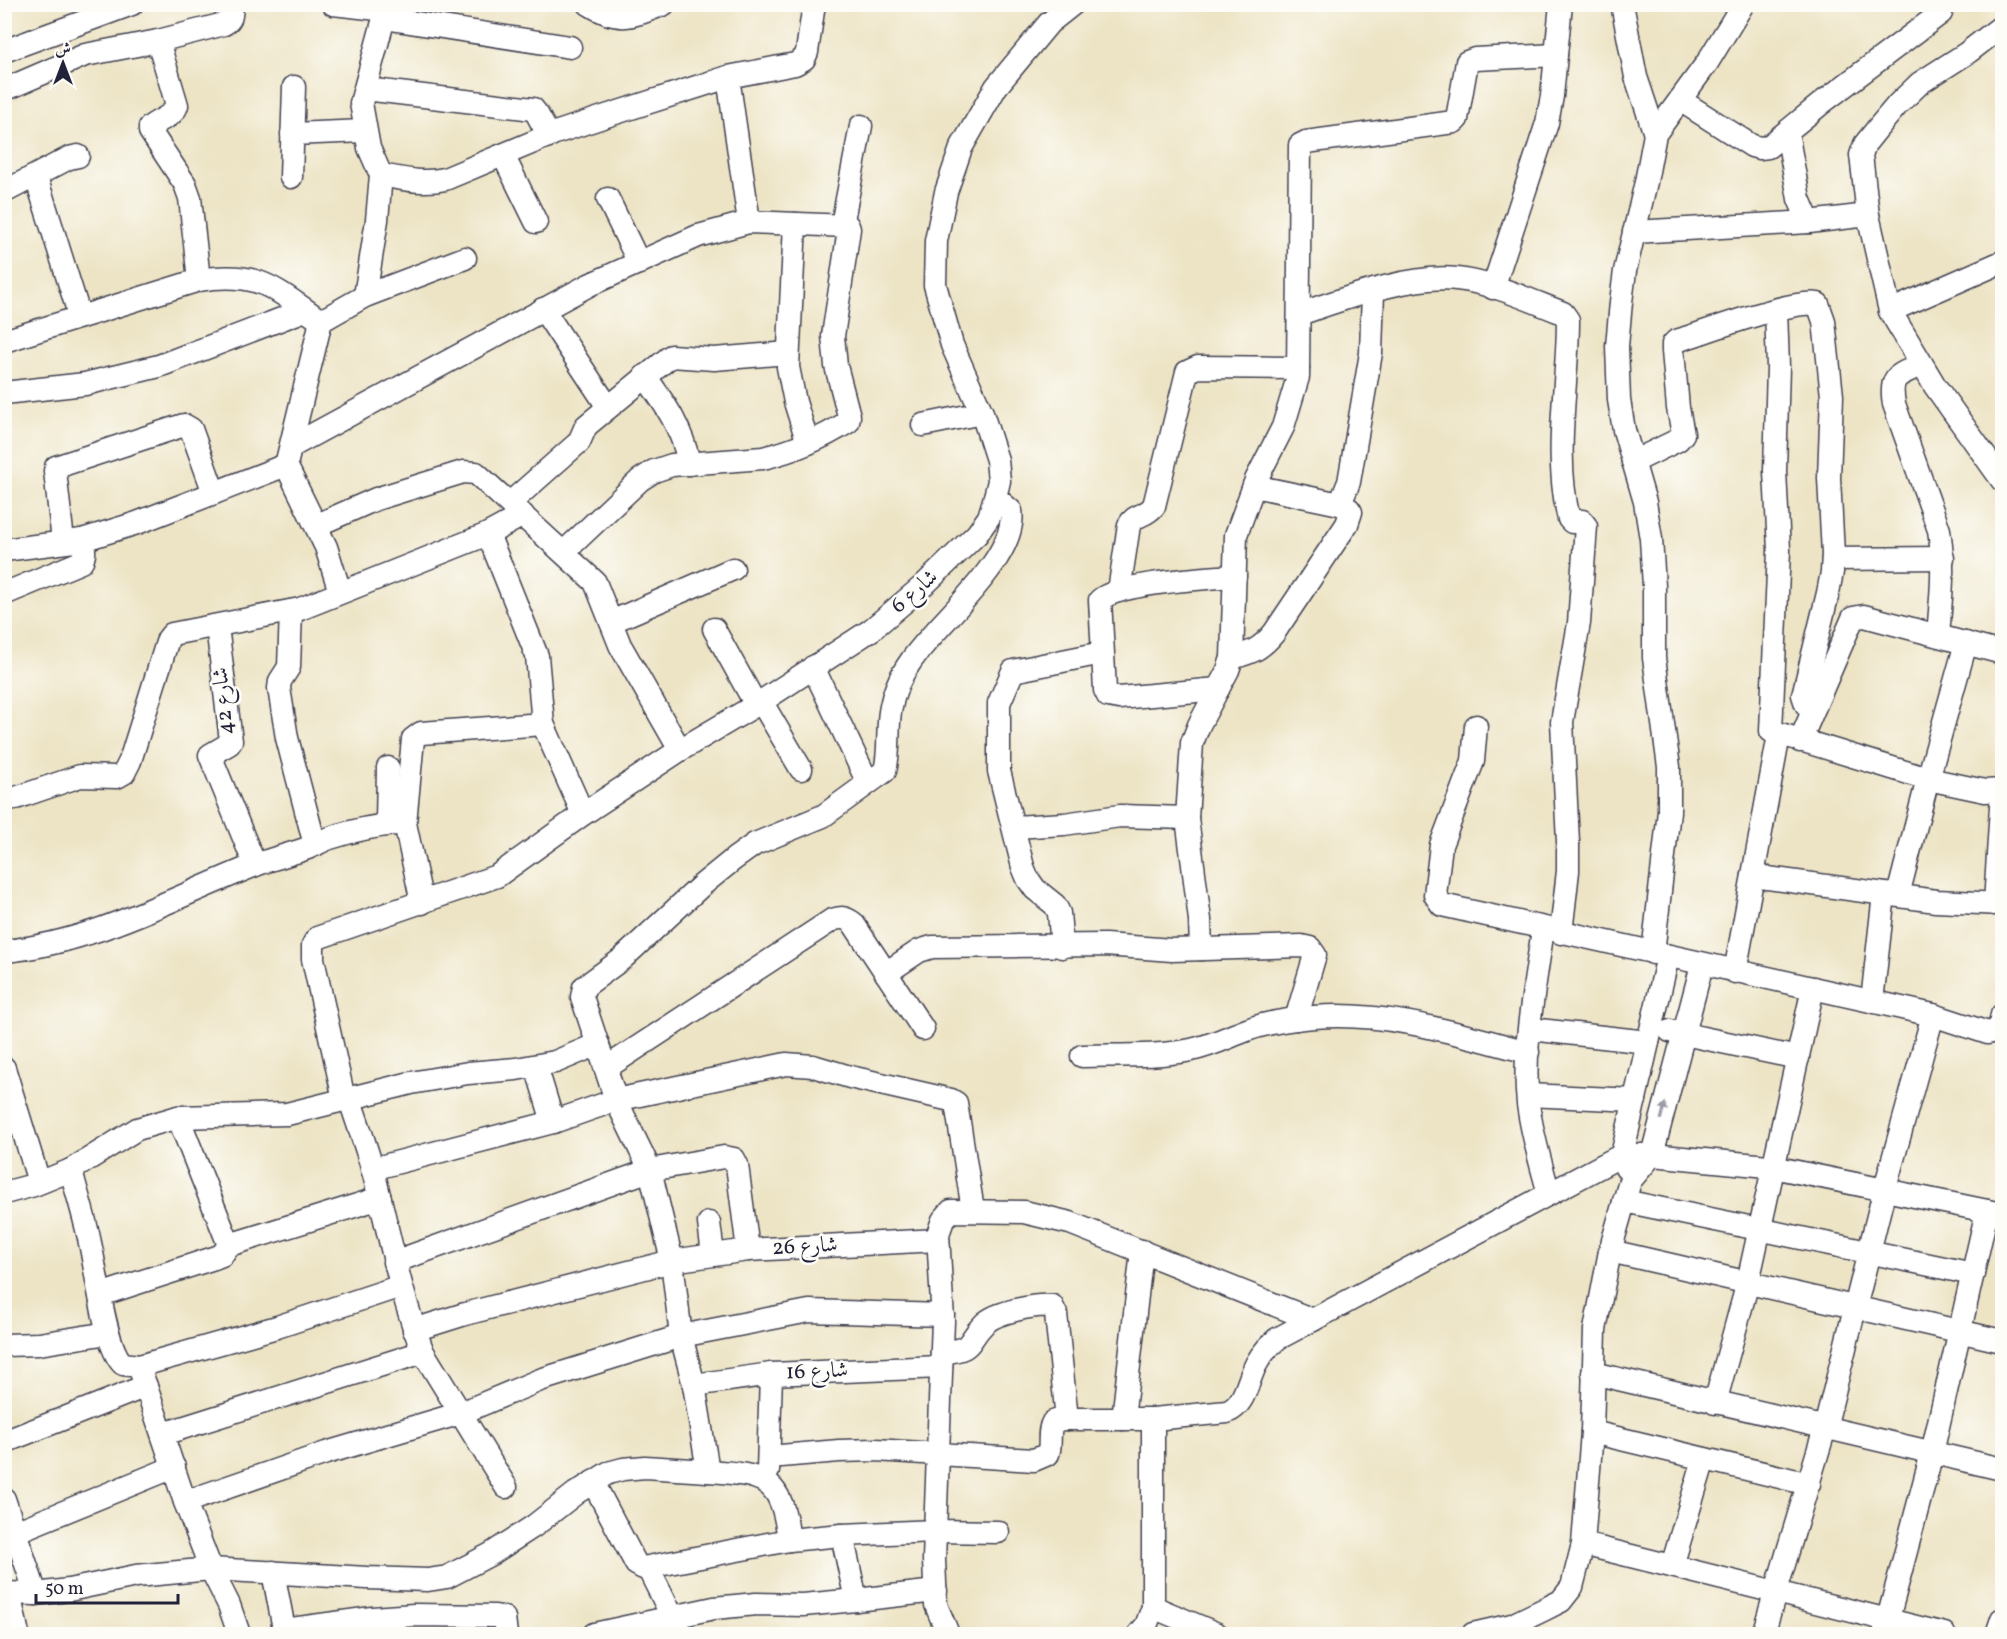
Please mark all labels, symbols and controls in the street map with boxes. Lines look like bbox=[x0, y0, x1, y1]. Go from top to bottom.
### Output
north arrow bbox=[33, 33, 93, 93]
text: ش bbox=[55, 39, 71, 61]
street label: شارع 6 bbox=[885, 563, 946, 622]
street label: شارع 42 bbox=[206, 666, 243, 736]
one-way arrow bbox=[1659, 1102, 1669, 1120]
street label: شارع 26 bbox=[771, 1230, 839, 1265]
street label: شارع 16 bbox=[785, 1355, 849, 1390]
scale bar bbox=[36, 1567, 178, 1605]
text: 50 m bbox=[45, 1577, 84, 1602]

